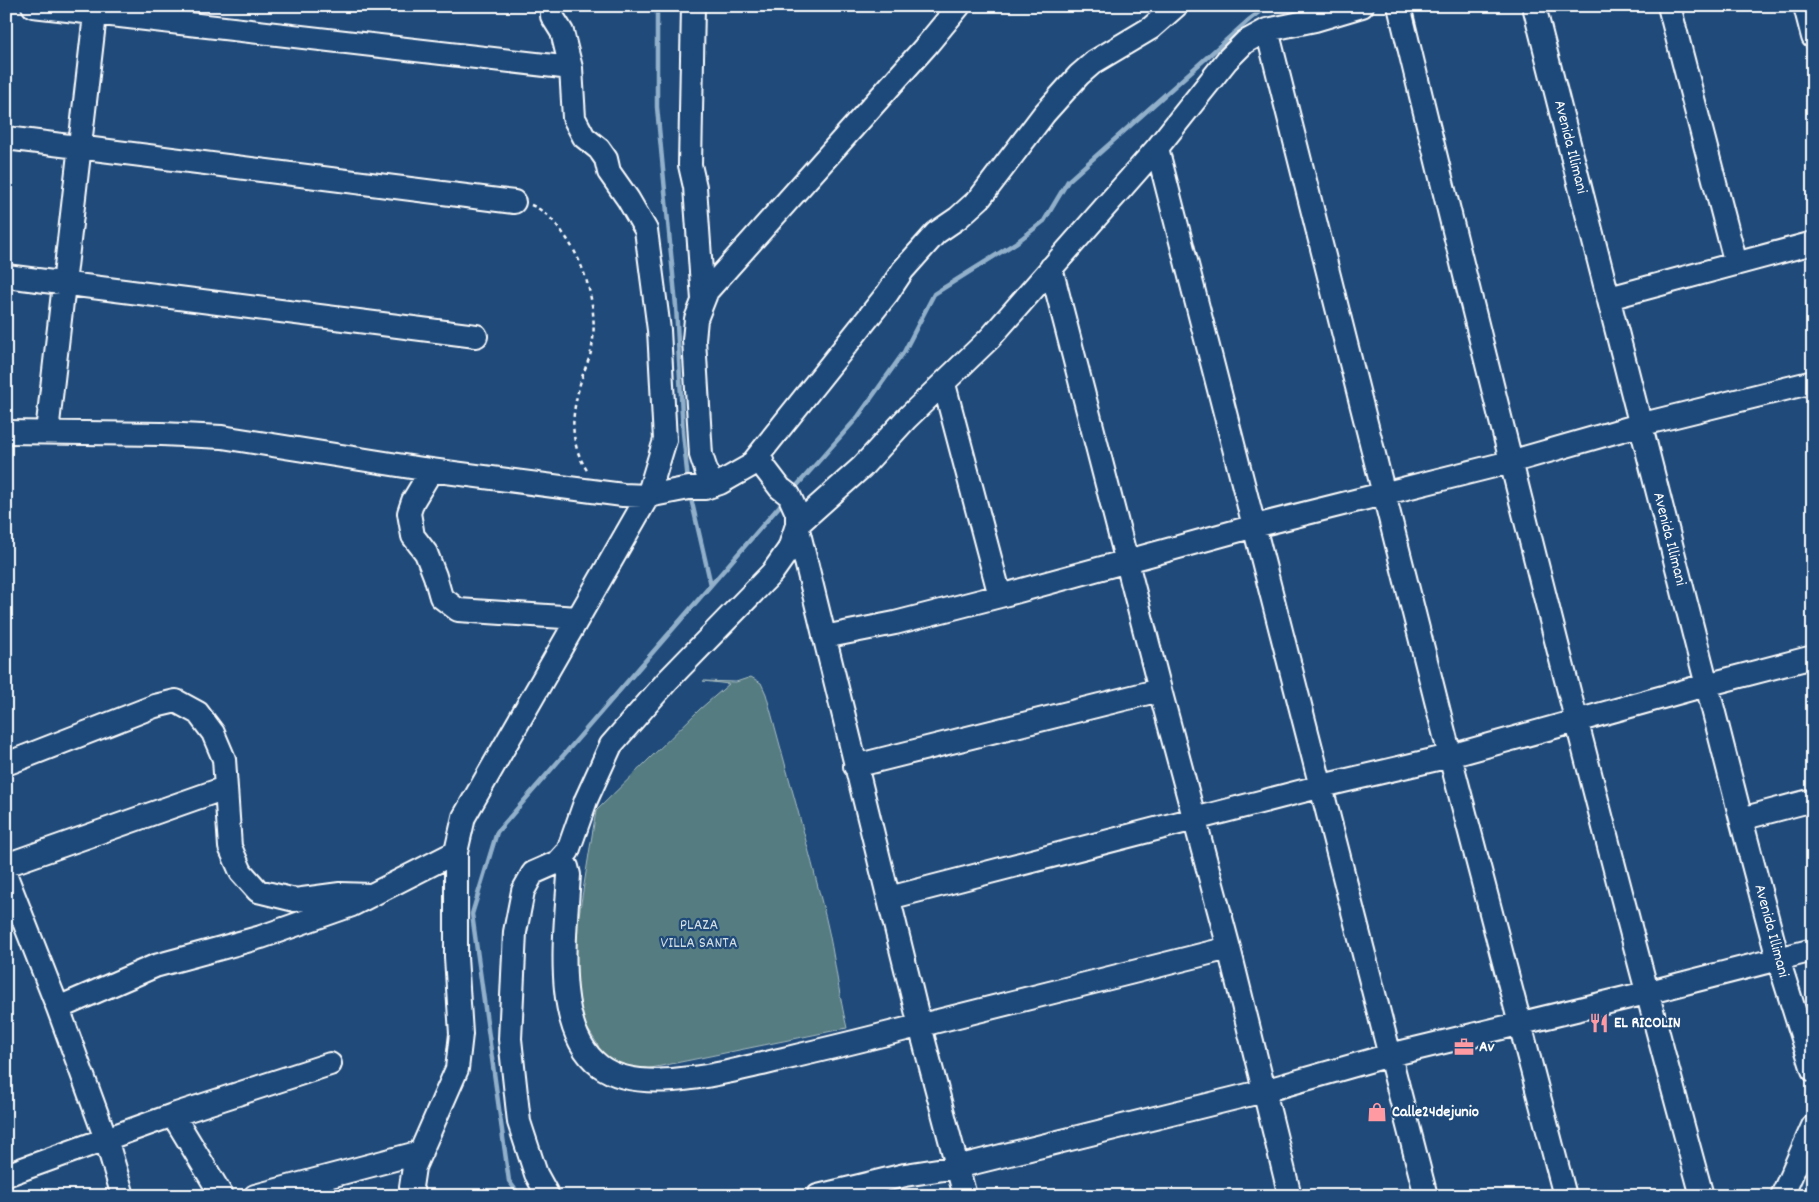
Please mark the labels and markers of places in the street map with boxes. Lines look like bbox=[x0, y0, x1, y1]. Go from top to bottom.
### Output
restaurant icon: EL RICOLIN bbox=[1588, 1012, 1610, 1034]
place label: EL RICOLIN bbox=[1614, 1012, 1681, 1035]
office icon: Av bbox=[1453, 1036, 1475, 1058]
place label: Av bbox=[1479, 1036, 1495, 1059]
shop icon: Calle24dejunio bbox=[1366, 1101, 1388, 1123]
place label: Calle24dejunio bbox=[1392, 1101, 1479, 1124]

